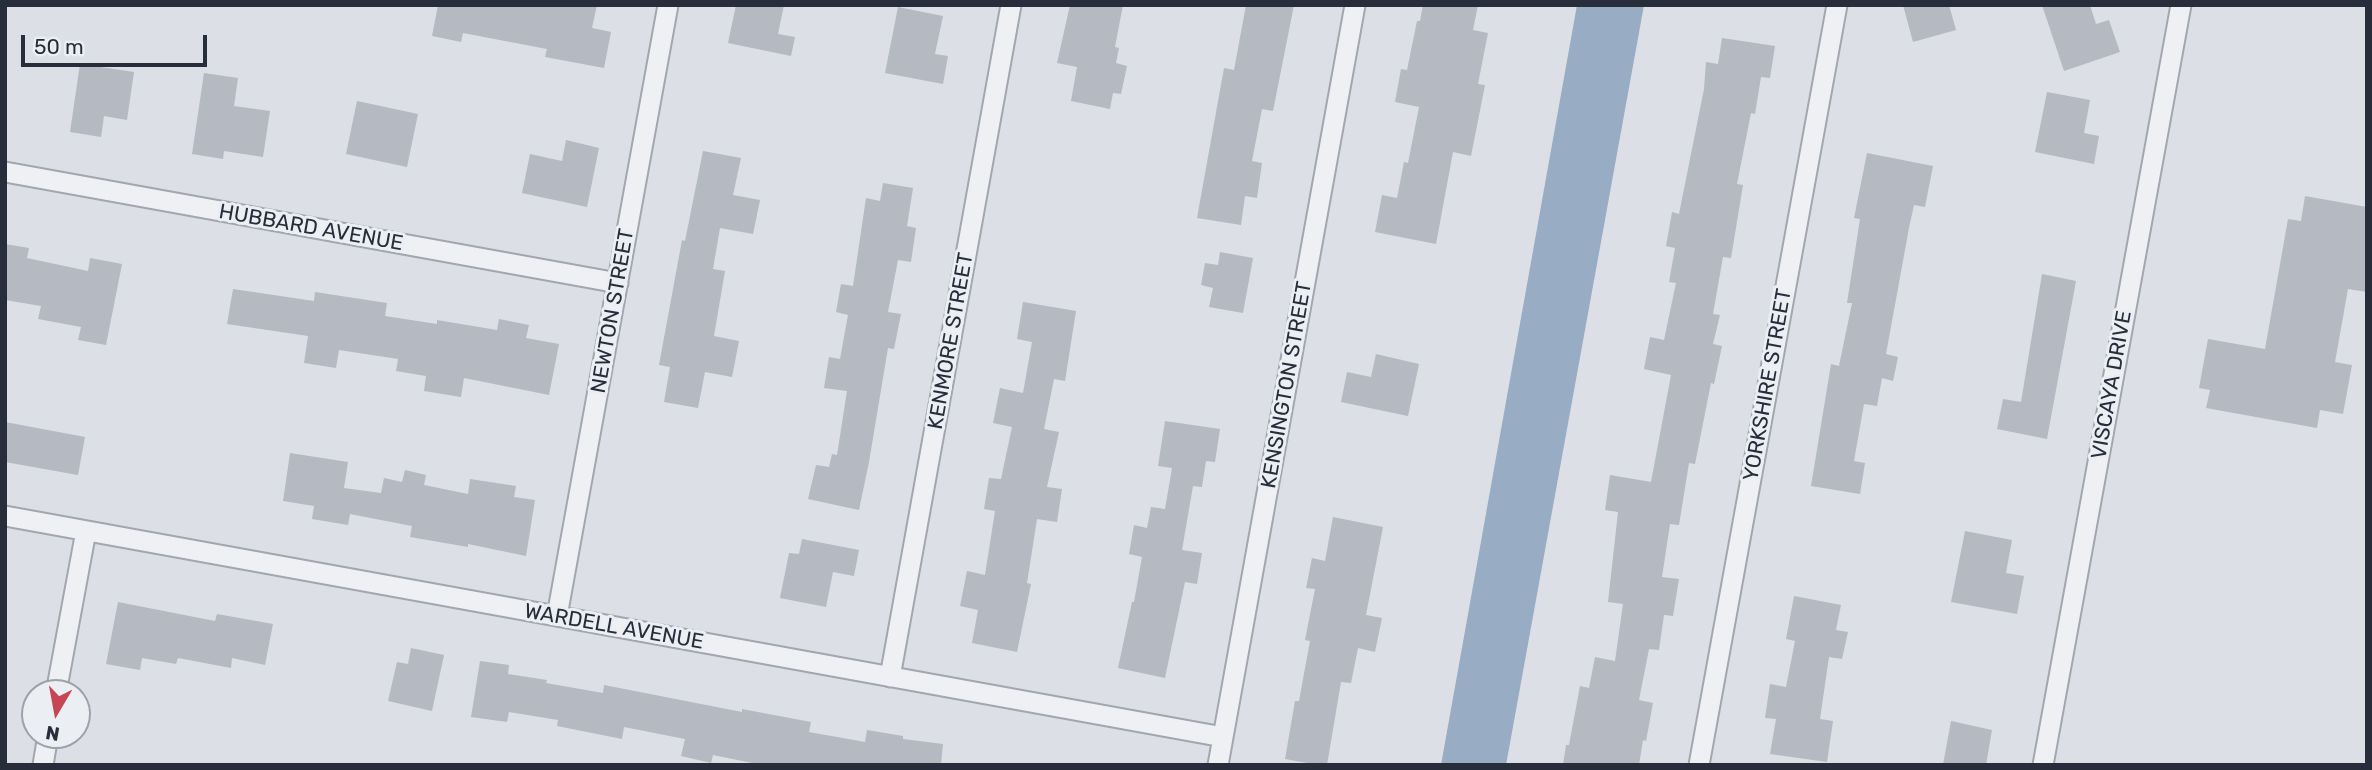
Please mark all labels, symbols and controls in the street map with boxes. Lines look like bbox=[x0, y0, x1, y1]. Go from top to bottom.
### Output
scale bar bbox=[24, 21, 210, 65]
text: 50 m bbox=[34, 34, 84, 59]
street label: HUBBARD AVENUE bbox=[217, 199, 405, 257]
street label: NEWTON STREET bbox=[586, 227, 640, 395]
street label: KENMORE STREET bbox=[923, 251, 979, 431]
street label: KENSINGTON STREET bbox=[1256, 280, 1318, 490]
street label: YORKSHIRE STREET bbox=[1739, 287, 1797, 483]
street label: VISCAYA DRIVE bbox=[2087, 309, 2137, 461]
street label: WARDELL AVENUE bbox=[522, 599, 706, 655]
north arrow bbox=[21, 679, 91, 749]
text: N bbox=[44, 721, 61, 746]

